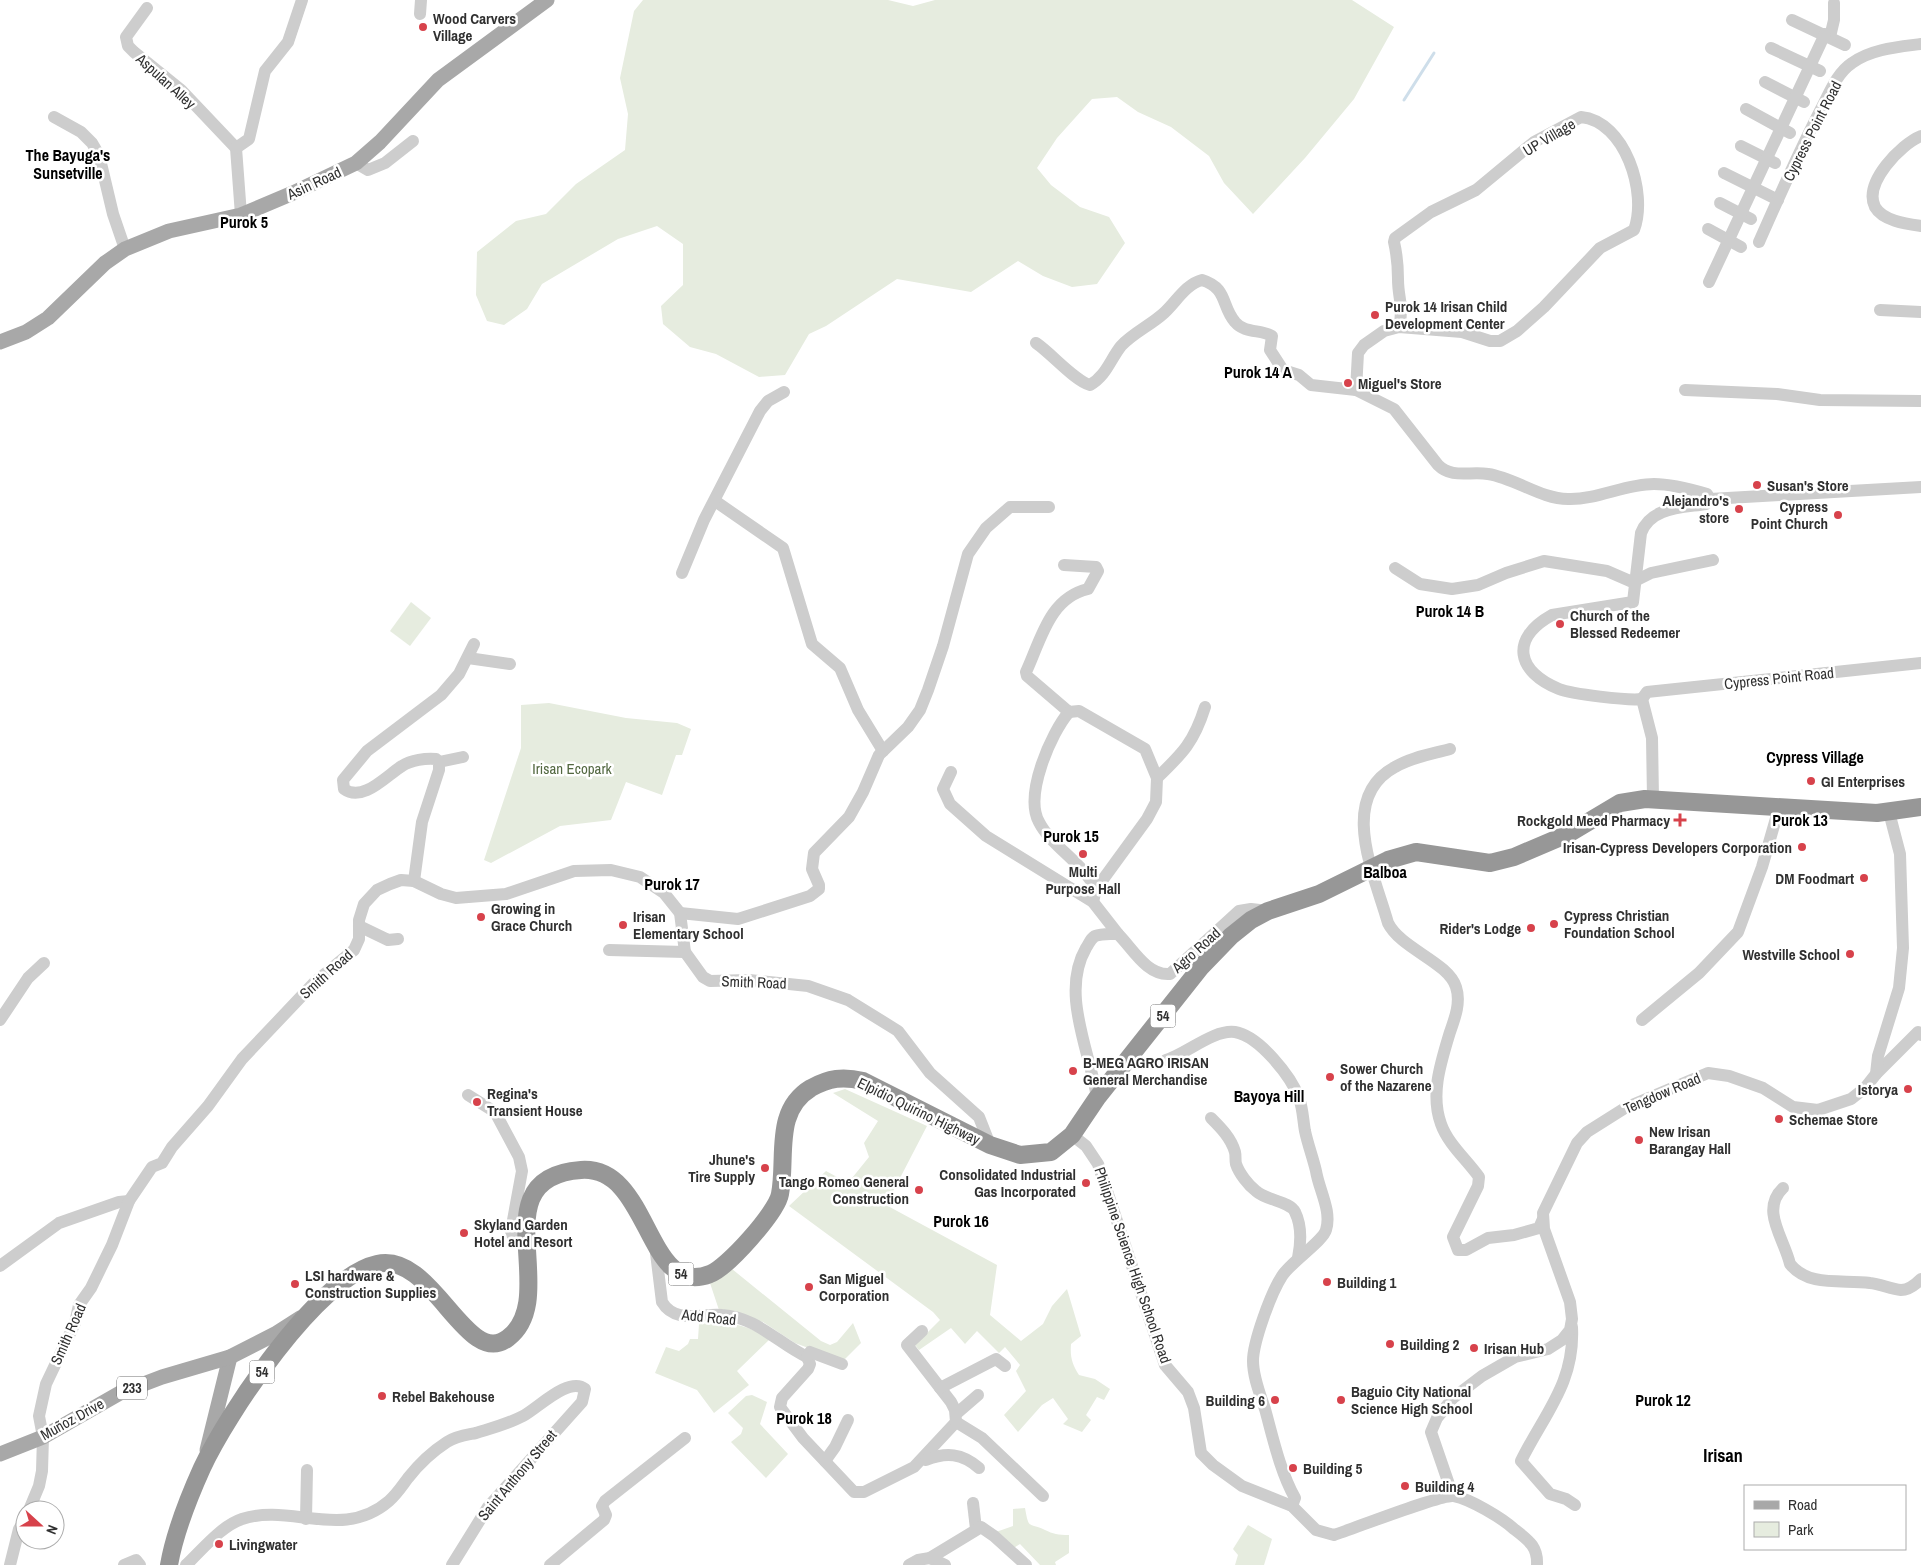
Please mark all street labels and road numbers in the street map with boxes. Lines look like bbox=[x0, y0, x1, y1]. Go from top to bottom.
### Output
street label: Aspulan Alley bbox=[131, 48, 201, 114]
street label: Cypress Point Road bbox=[1778, 77, 1846, 185]
street label: UP Village bbox=[1519, 113, 1579, 161]
street label: Asin Road bbox=[283, 161, 344, 205]
street label: Cypress Point Road bbox=[1723, 662, 1835, 694]
street label: Agro Road bbox=[1166, 923, 1225, 978]
street label: Smith Road bbox=[295, 944, 357, 1004]
street label: Smith Road bbox=[721, 970, 787, 994]
road number: 54 bbox=[1150, 1004, 1176, 1028]
street label: Tengdow Road bbox=[1620, 1067, 1704, 1119]
street label: Elpidio Quirino Highway bbox=[854, 1072, 985, 1150]
street label: Philippine Science High School Road bbox=[1089, 1164, 1177, 1366]
road number: 54 bbox=[668, 1262, 694, 1286]
street label: Smith Road bbox=[45, 1300, 91, 1368]
street label: Add Road bbox=[680, 1304, 737, 1330]
road number: 54 bbox=[250, 1360, 274, 1384]
road number: 233 bbox=[117, 1376, 147, 1400]
street label: Muñoz Drive bbox=[36, 1393, 108, 1445]
street label: Saint Anthony Street bbox=[473, 1425, 562, 1525]

